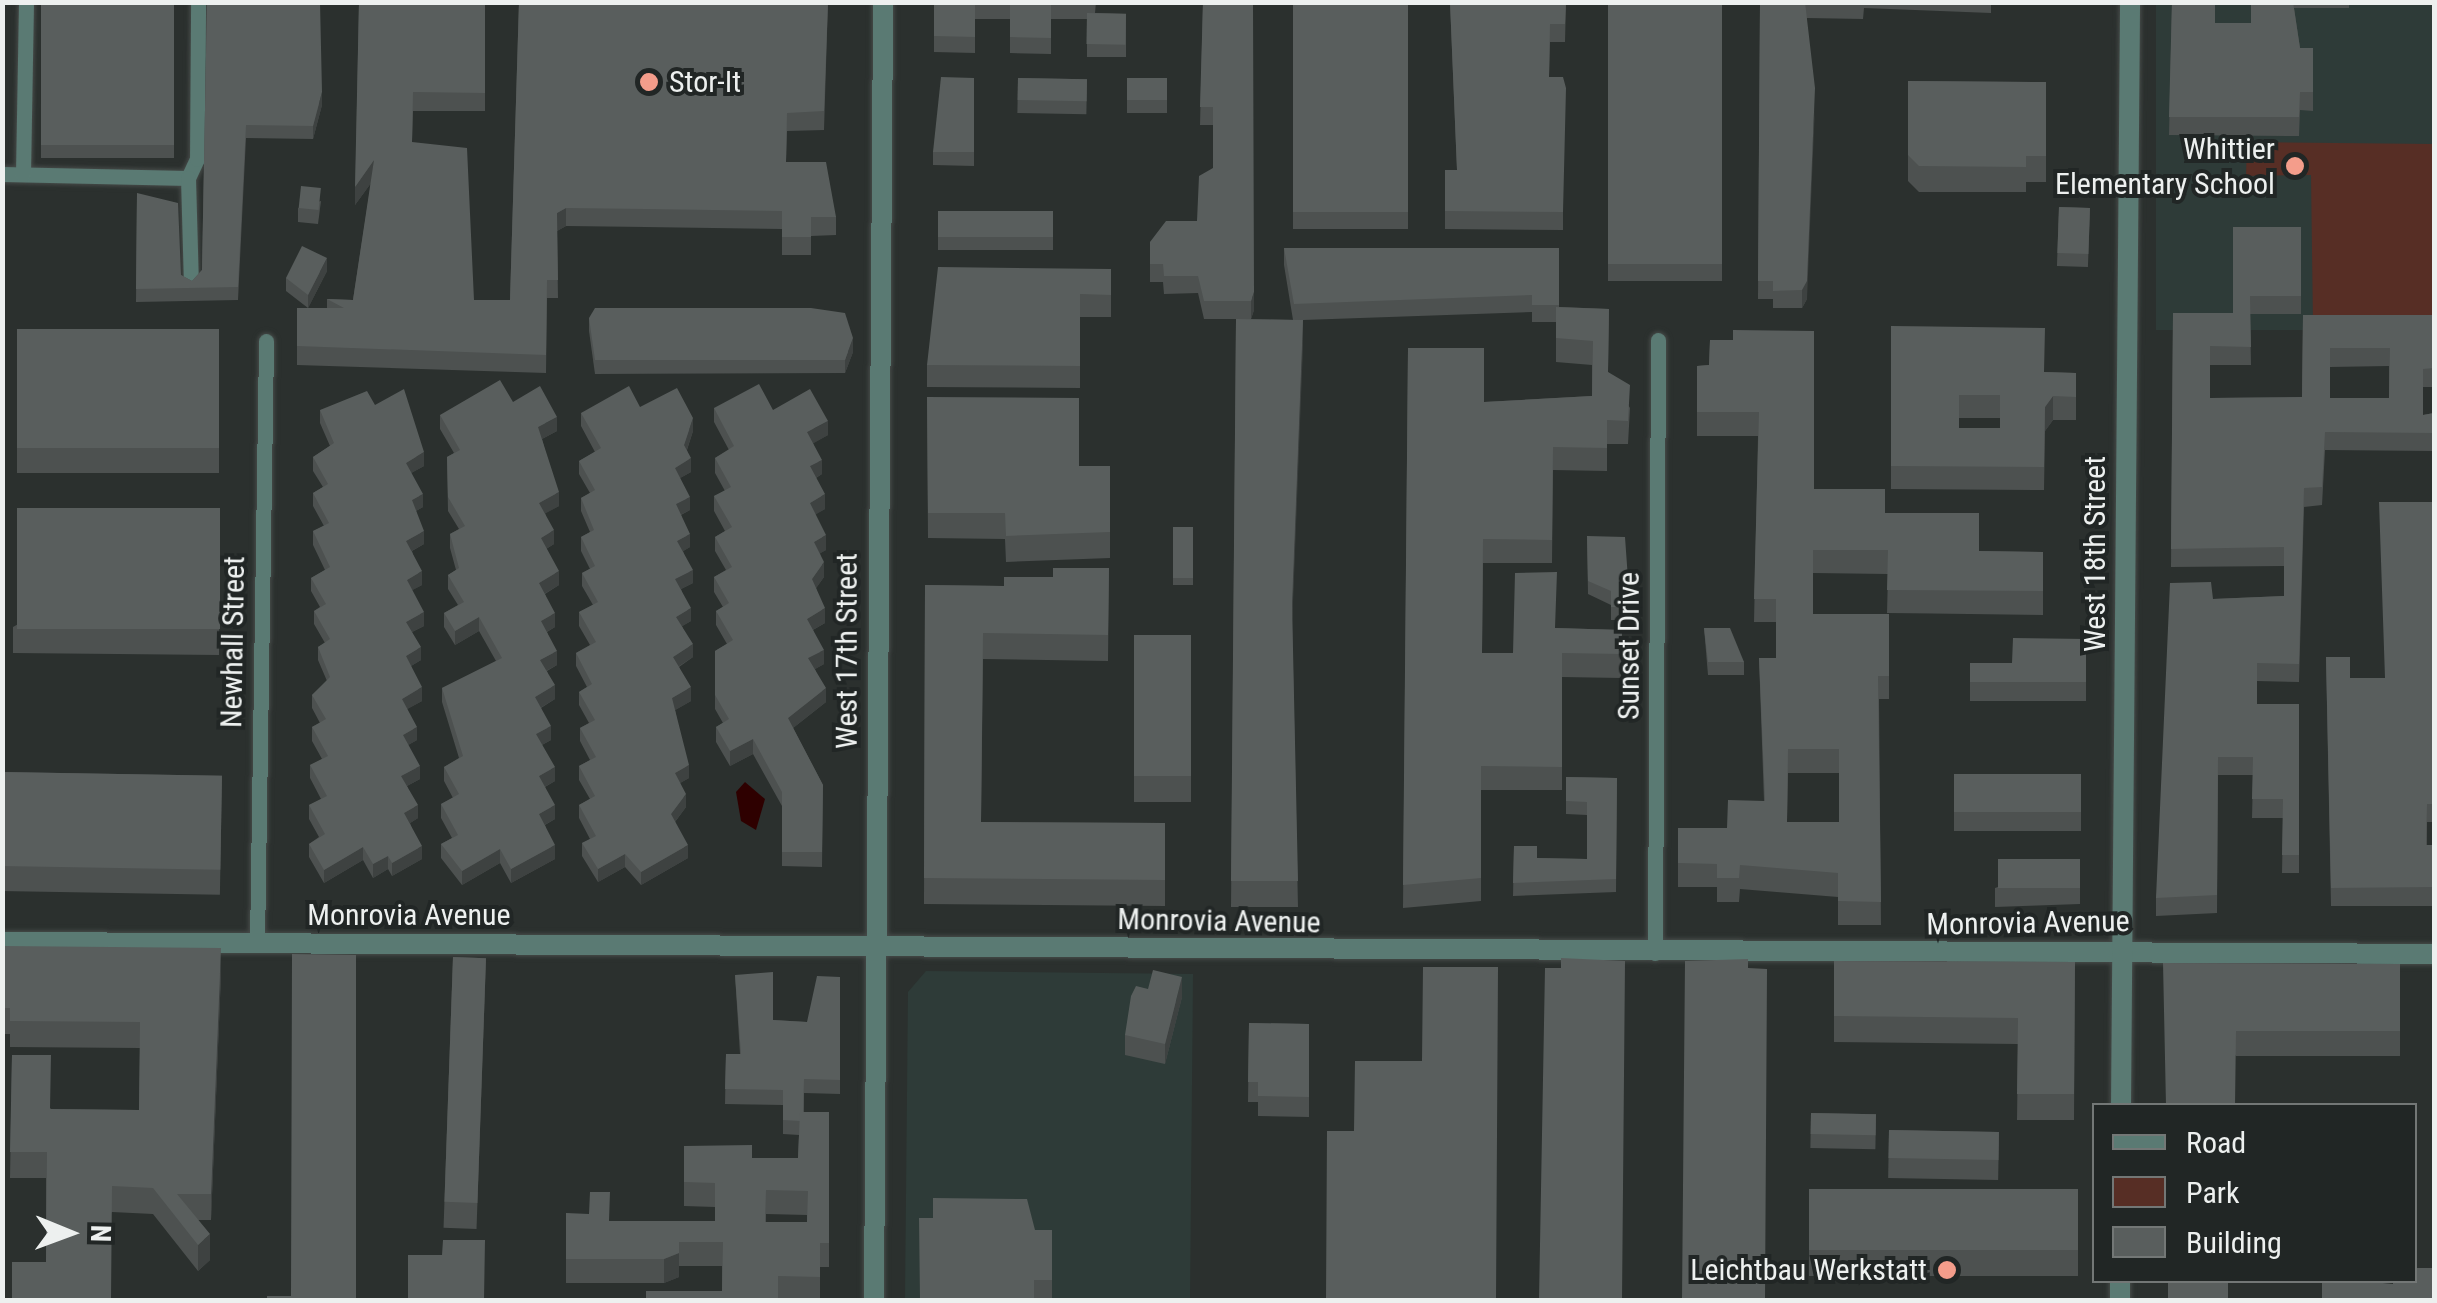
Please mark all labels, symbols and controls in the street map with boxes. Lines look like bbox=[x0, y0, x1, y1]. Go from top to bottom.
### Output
place label: Stor-It bbox=[669, 64, 741, 100]
marker: Stor-It bbox=[638, 71, 660, 93]
place label: Whittier Elementary School bbox=[2055, 131, 2275, 202]
marker: Whittier Elementary School bbox=[2284, 155, 2306, 177]
street label: West 18th Street bbox=[2077, 456, 2113, 652]
street label: West 17th Street bbox=[829, 553, 865, 749]
street label: Newhall Street bbox=[214, 556, 252, 728]
street label: Sunset Drive bbox=[1611, 572, 1647, 720]
street label: Monrovia Avenue bbox=[307, 897, 511, 933]
street label: Monrovia Avenue bbox=[1117, 901, 1321, 941]
street label: Monrovia Avenue bbox=[1926, 903, 2130, 943]
legend bbox=[2092, 1103, 2417, 1283]
text: Road bbox=[2186, 1125, 2246, 1160]
text: Park bbox=[2186, 1175, 2240, 1210]
north arrow bbox=[20, 1183, 120, 1283]
text: N bbox=[84, 1225, 117, 1242]
text: Building bbox=[2186, 1225, 2282, 1260]
place label: Leichtbau Werkstatt bbox=[1690, 1252, 1927, 1288]
marker: Leichtbau Werkstatt bbox=[1936, 1259, 1958, 1281]

